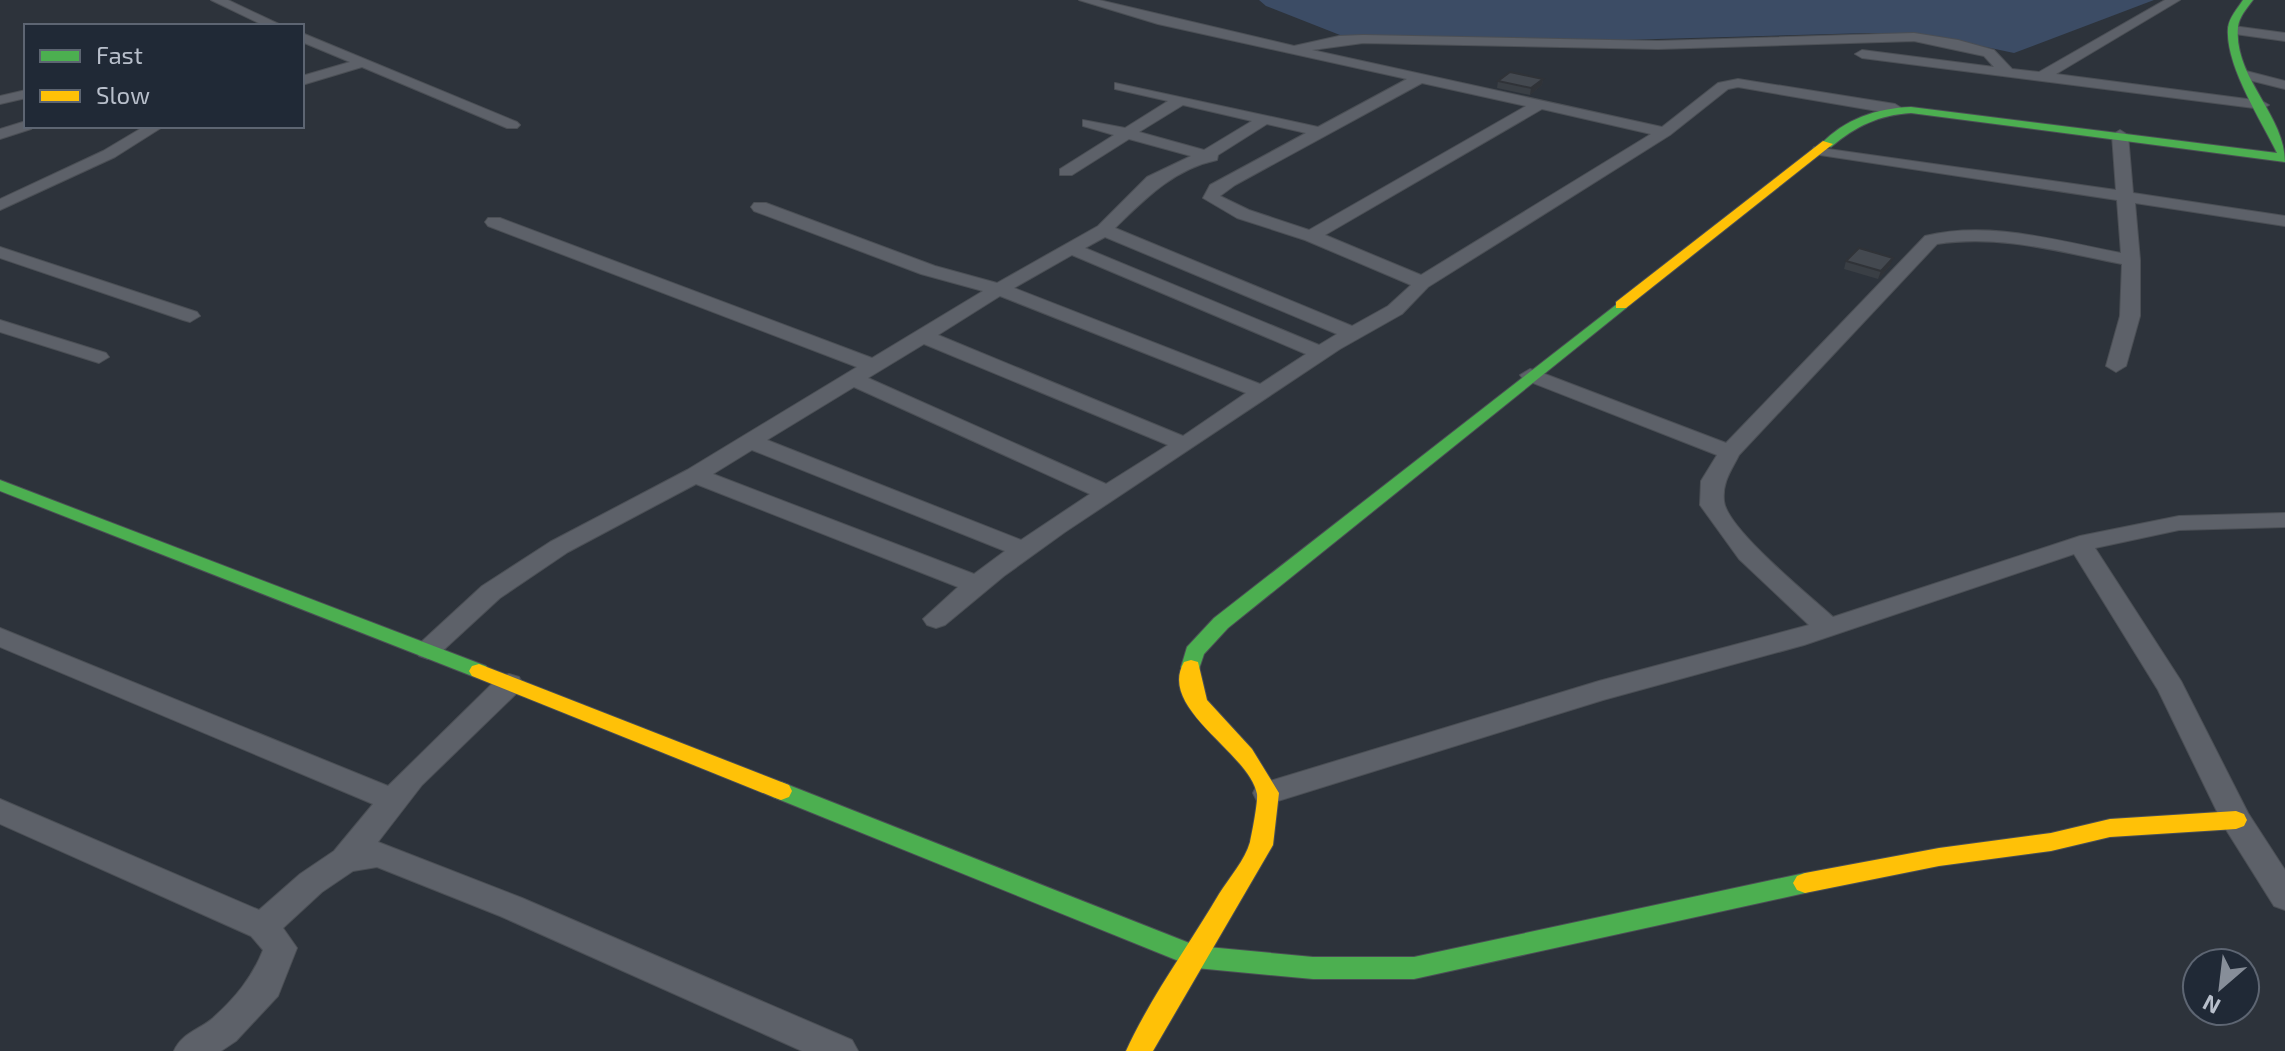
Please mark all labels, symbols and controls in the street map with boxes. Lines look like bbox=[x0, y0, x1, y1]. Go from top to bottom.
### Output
legend bbox=[24, 24, 304, 128]
text: Fast bbox=[96, 40, 143, 69]
text: Slow bbox=[96, 80, 150, 109]
north arrow bbox=[2181, 947, 2261, 1027]
text: N bbox=[2198, 990, 2224, 1021]

